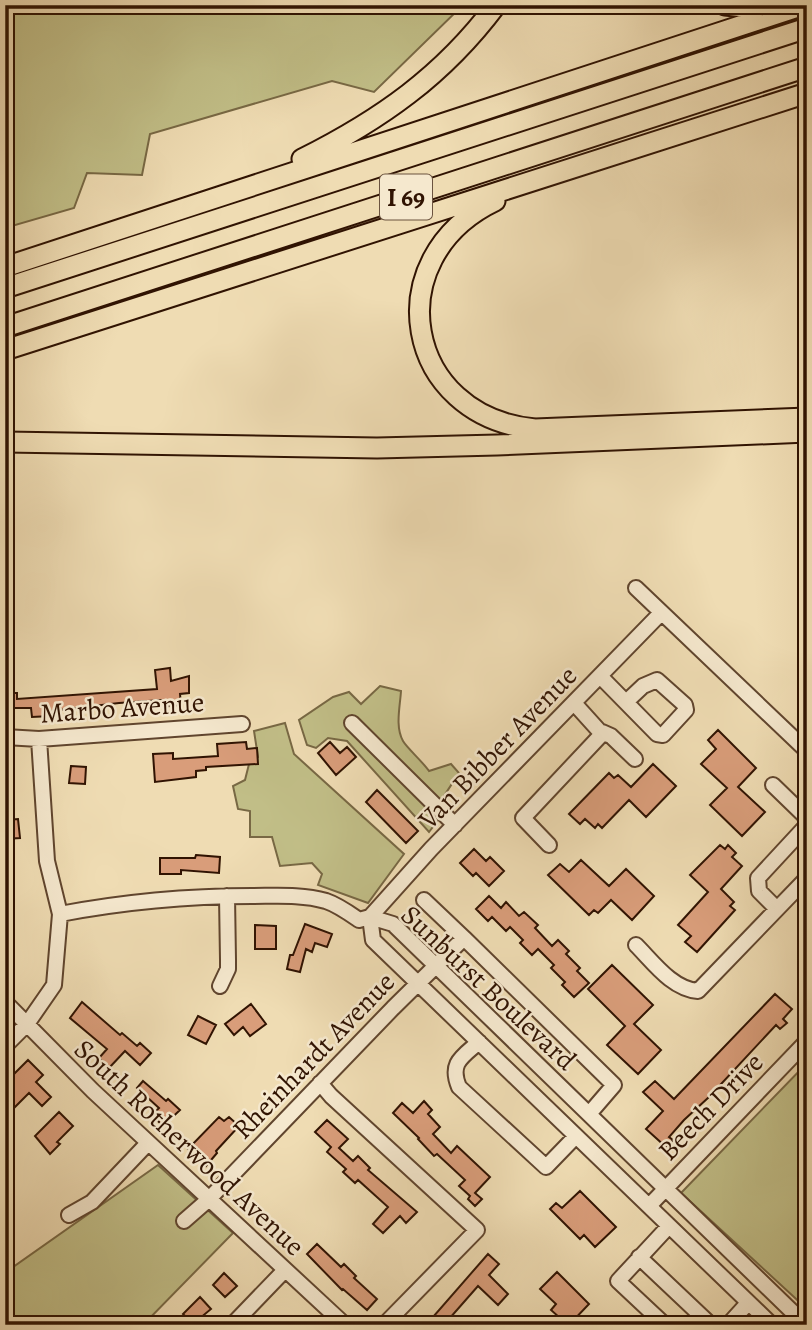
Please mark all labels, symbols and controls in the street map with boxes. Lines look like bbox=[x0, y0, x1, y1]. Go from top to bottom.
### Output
road number: I 69 bbox=[380, 174, 432, 220]
street label: Van Bibber Avenue bbox=[409, 658, 586, 838]
street label: Marbo Avenue bbox=[39, 683, 205, 733]
street label: Sunburst Boulevard bbox=[392, 896, 585, 1080]
street label: Rheinhardt Avenue bbox=[224, 964, 404, 1148]
street label: South Rotherwood Avenue bbox=[66, 1031, 313, 1265]
street label: Beech Drive bbox=[650, 1044, 772, 1169]

